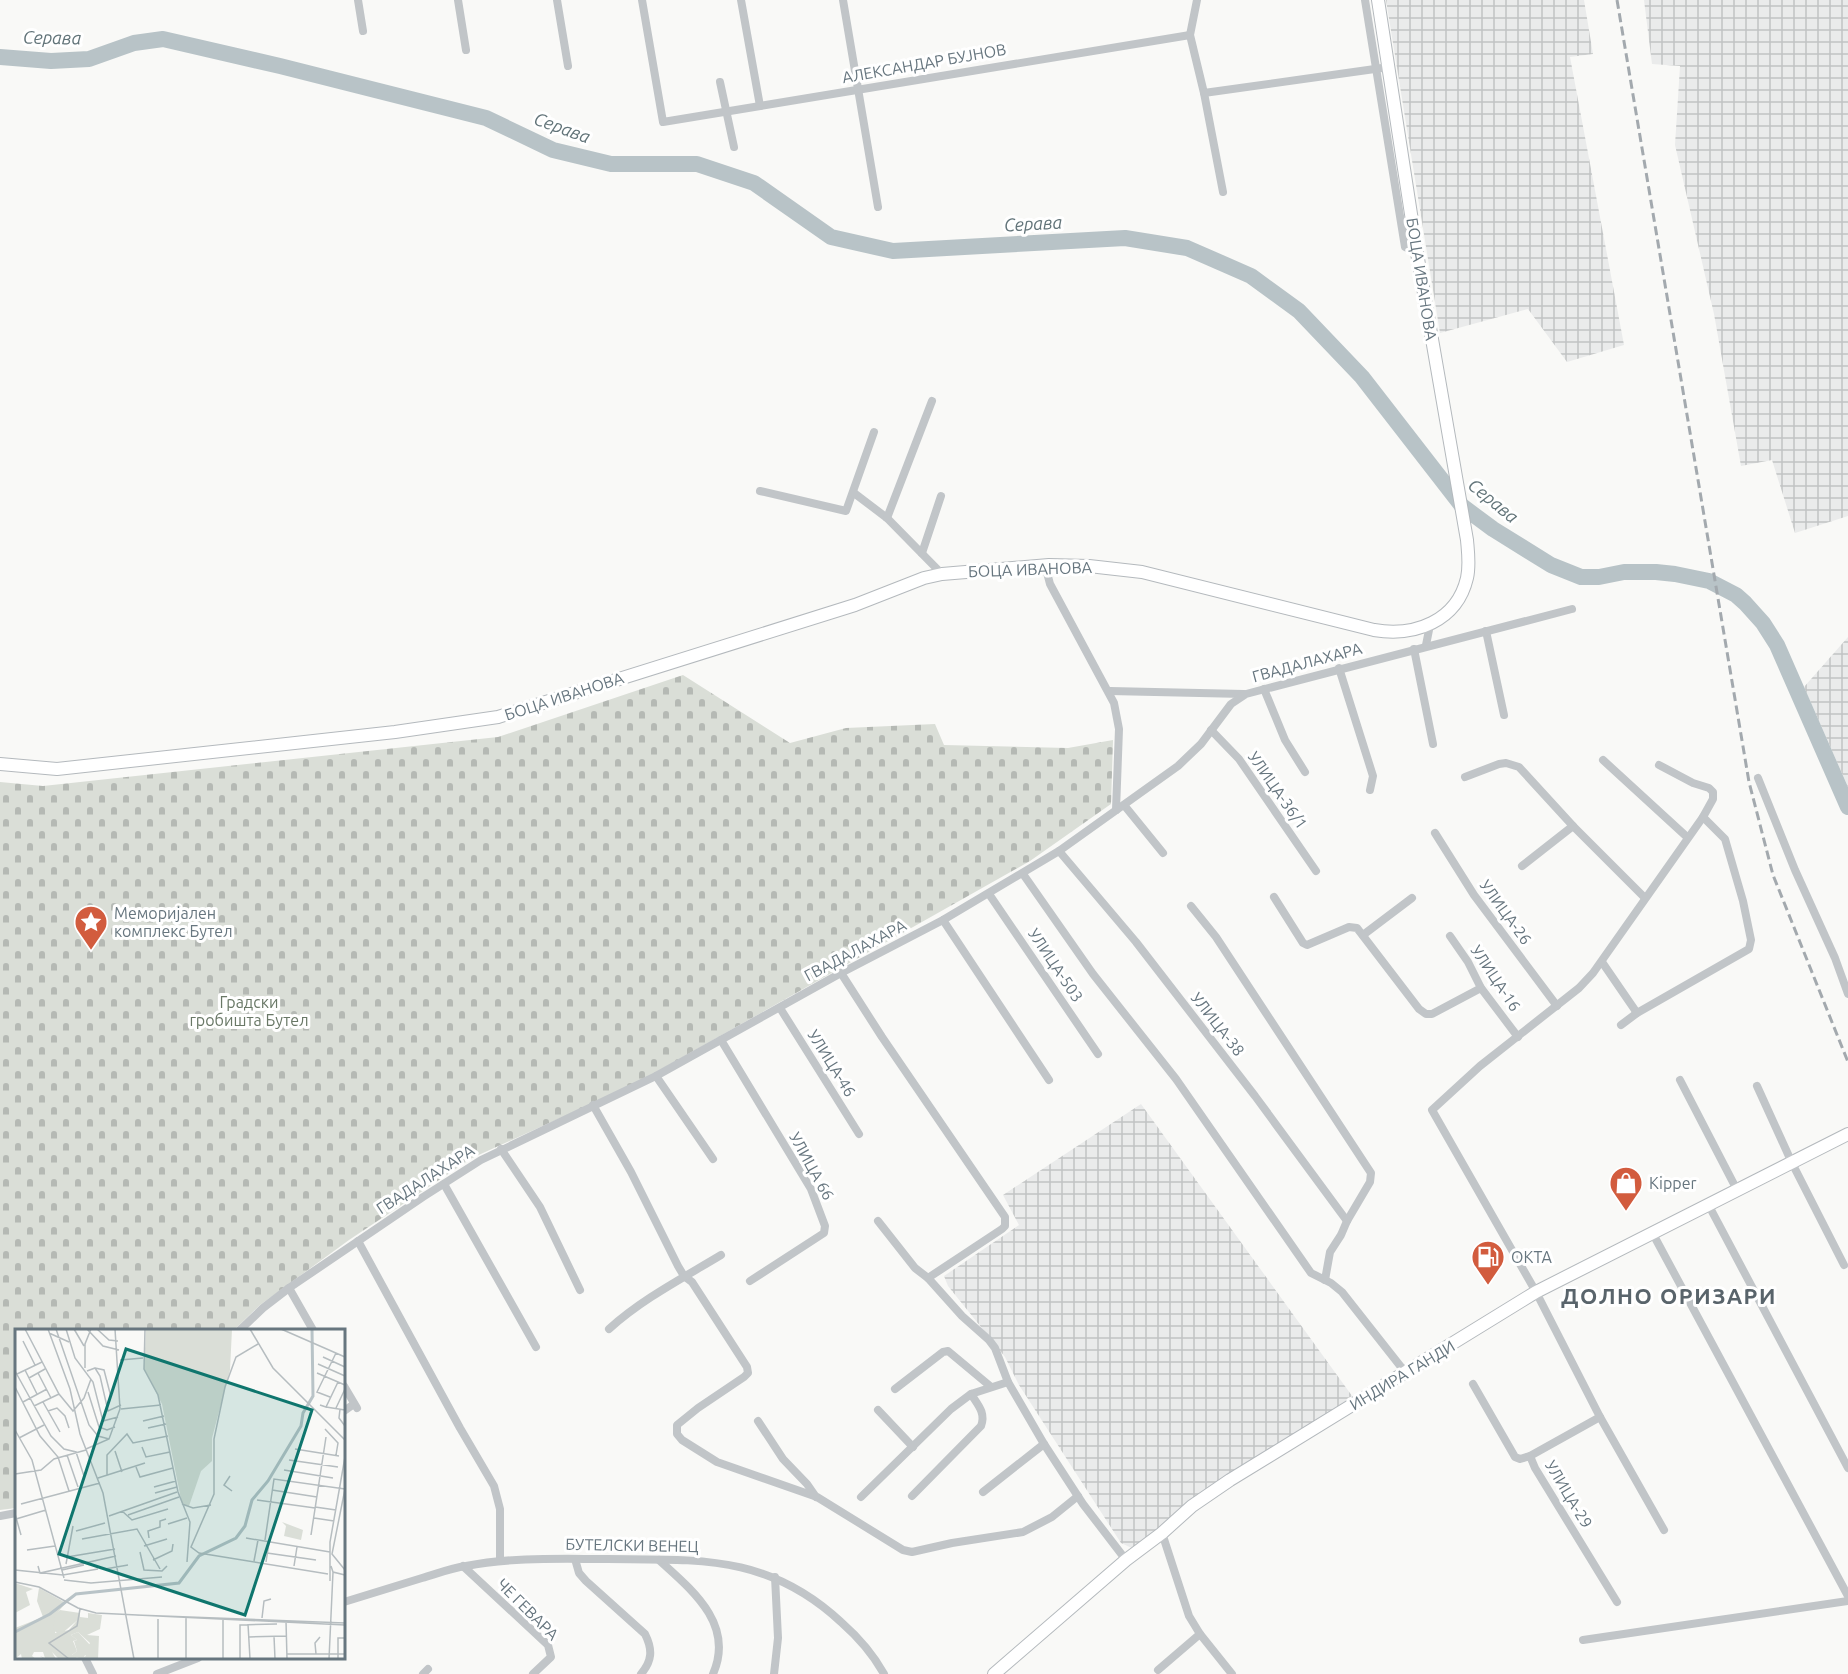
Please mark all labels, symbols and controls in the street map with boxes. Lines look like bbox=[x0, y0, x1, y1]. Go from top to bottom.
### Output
water label: Серава bbox=[23, 26, 82, 48]
street label: АЛЕКСАНДАР БУЈНОВ bbox=[841, 40, 1007, 86]
water label: Серава bbox=[531, 108, 593, 147]
water label: Серава bbox=[1003, 211, 1063, 235]
street label: БОЦА ИВАНОВА bbox=[1403, 216, 1441, 342]
water label: Серава bbox=[1465, 474, 1523, 527]
street label: БОЦА ИВАНОВА bbox=[968, 558, 1093, 580]
street label: ГВАДАЛАХАРА bbox=[1250, 639, 1364, 685]
street label: БОЦА ИВАНОВА bbox=[502, 668, 626, 724]
street label: УЛИЦА-36/1 bbox=[1245, 748, 1311, 832]
street label: УЛИЦА-26 bbox=[1477, 876, 1535, 948]
place icon: Меморијален комплекс Бутел bbox=[73, 904, 109, 951]
place label: Меморијален комплекс Бутел bbox=[114, 904, 233, 940]
street label: ГВАДАЛАХАРА bbox=[801, 915, 910, 984]
street label: УЛИЦА-503 bbox=[1025, 925, 1087, 1005]
street label: УЛИЦА-16 bbox=[1467, 942, 1525, 1014]
street label: УЛИЦА-38 bbox=[1188, 989, 1248, 1059]
park label: Градски гробишта Бутел bbox=[189, 993, 309, 1029]
street label: УЛИЦА-46 bbox=[804, 1026, 860, 1100]
street label: УЛИЦА 66 bbox=[786, 1129, 838, 1203]
street label: ГВАДАЛАХАРА bbox=[373, 1140, 478, 1217]
shop icon: Kipper bbox=[1608, 1165, 1644, 1212]
place label: Kipper bbox=[1649, 1174, 1697, 1192]
fuel station icon: ОКТА bbox=[1470, 1239, 1506, 1286]
place label: ОКТА bbox=[1511, 1248, 1553, 1266]
district label: ДОЛНО ОРИЗАРИ bbox=[1561, 1283, 1777, 1308]
inset map bbox=[15, 1329, 345, 1659]
street label: ИНДИРА ГАНДИ bbox=[1346, 1337, 1458, 1413]
street label: УЛИЦА-29 bbox=[1542, 1457, 1596, 1531]
street label: БУТЕЛСКИ ВЕНЕЦ bbox=[565, 1535, 699, 1555]
street label: ЧЕ ГЕВАРА bbox=[494, 1575, 563, 1644]

